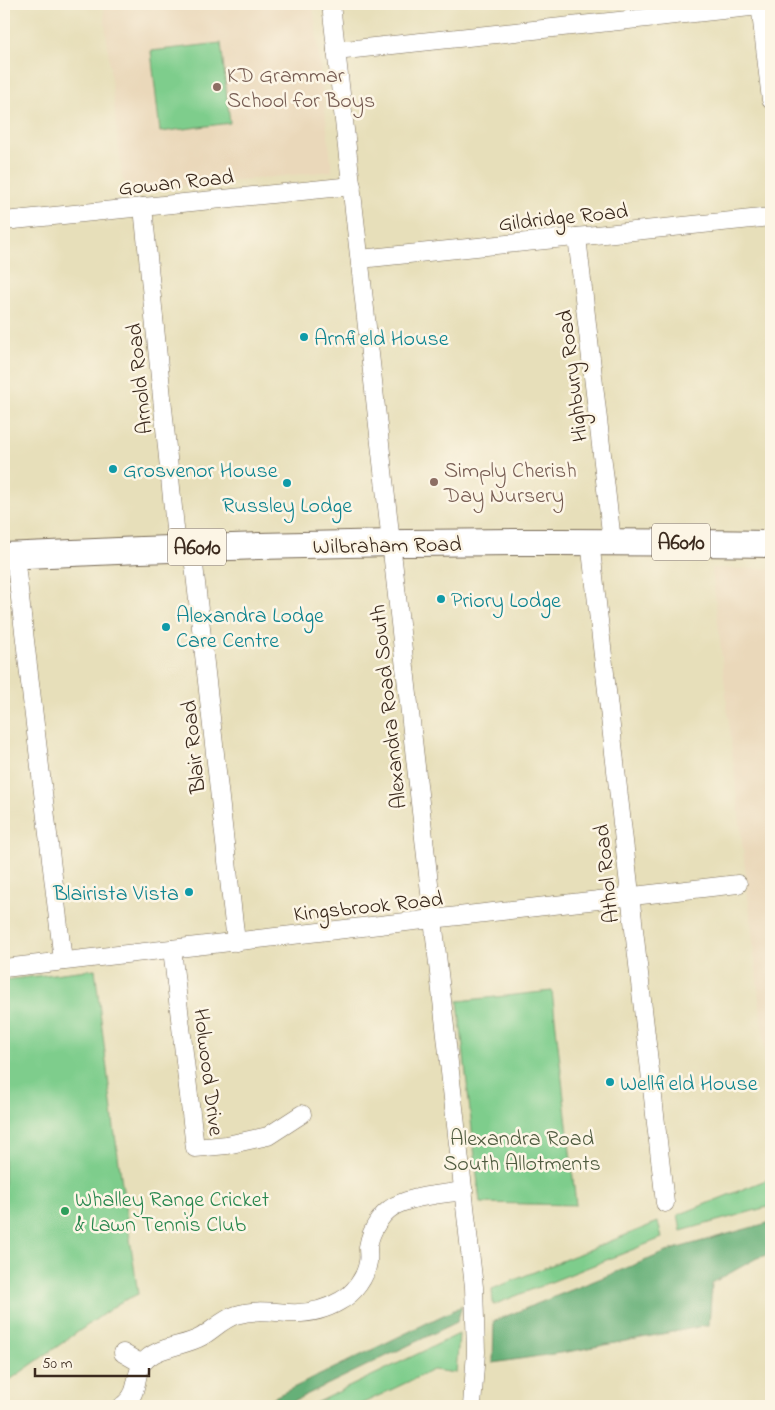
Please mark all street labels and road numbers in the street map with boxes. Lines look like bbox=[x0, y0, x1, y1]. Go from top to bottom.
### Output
street label: Gowan Road bbox=[117, 162, 236, 206]
street label: Gildridge Road bbox=[497, 196, 630, 243]
street label: Highbury Road bbox=[550, 308, 599, 443]
street label: Arnold Road bbox=[119, 322, 163, 436]
road number: A6010 bbox=[652, 524, 710, 560]
road number: A6010 bbox=[168, 528, 226, 566]
street label: Wilbraham Road bbox=[312, 530, 462, 564]
street label: Alexandra Road South bbox=[363, 603, 417, 811]
street label: Blair Road bbox=[174, 699, 216, 796]
street label: Athol Road bbox=[587, 823, 629, 925]
street label: Kingsbrook Road bbox=[292, 884, 445, 933]
street label: Holwood Drive bbox=[183, 1007, 231, 1138]

